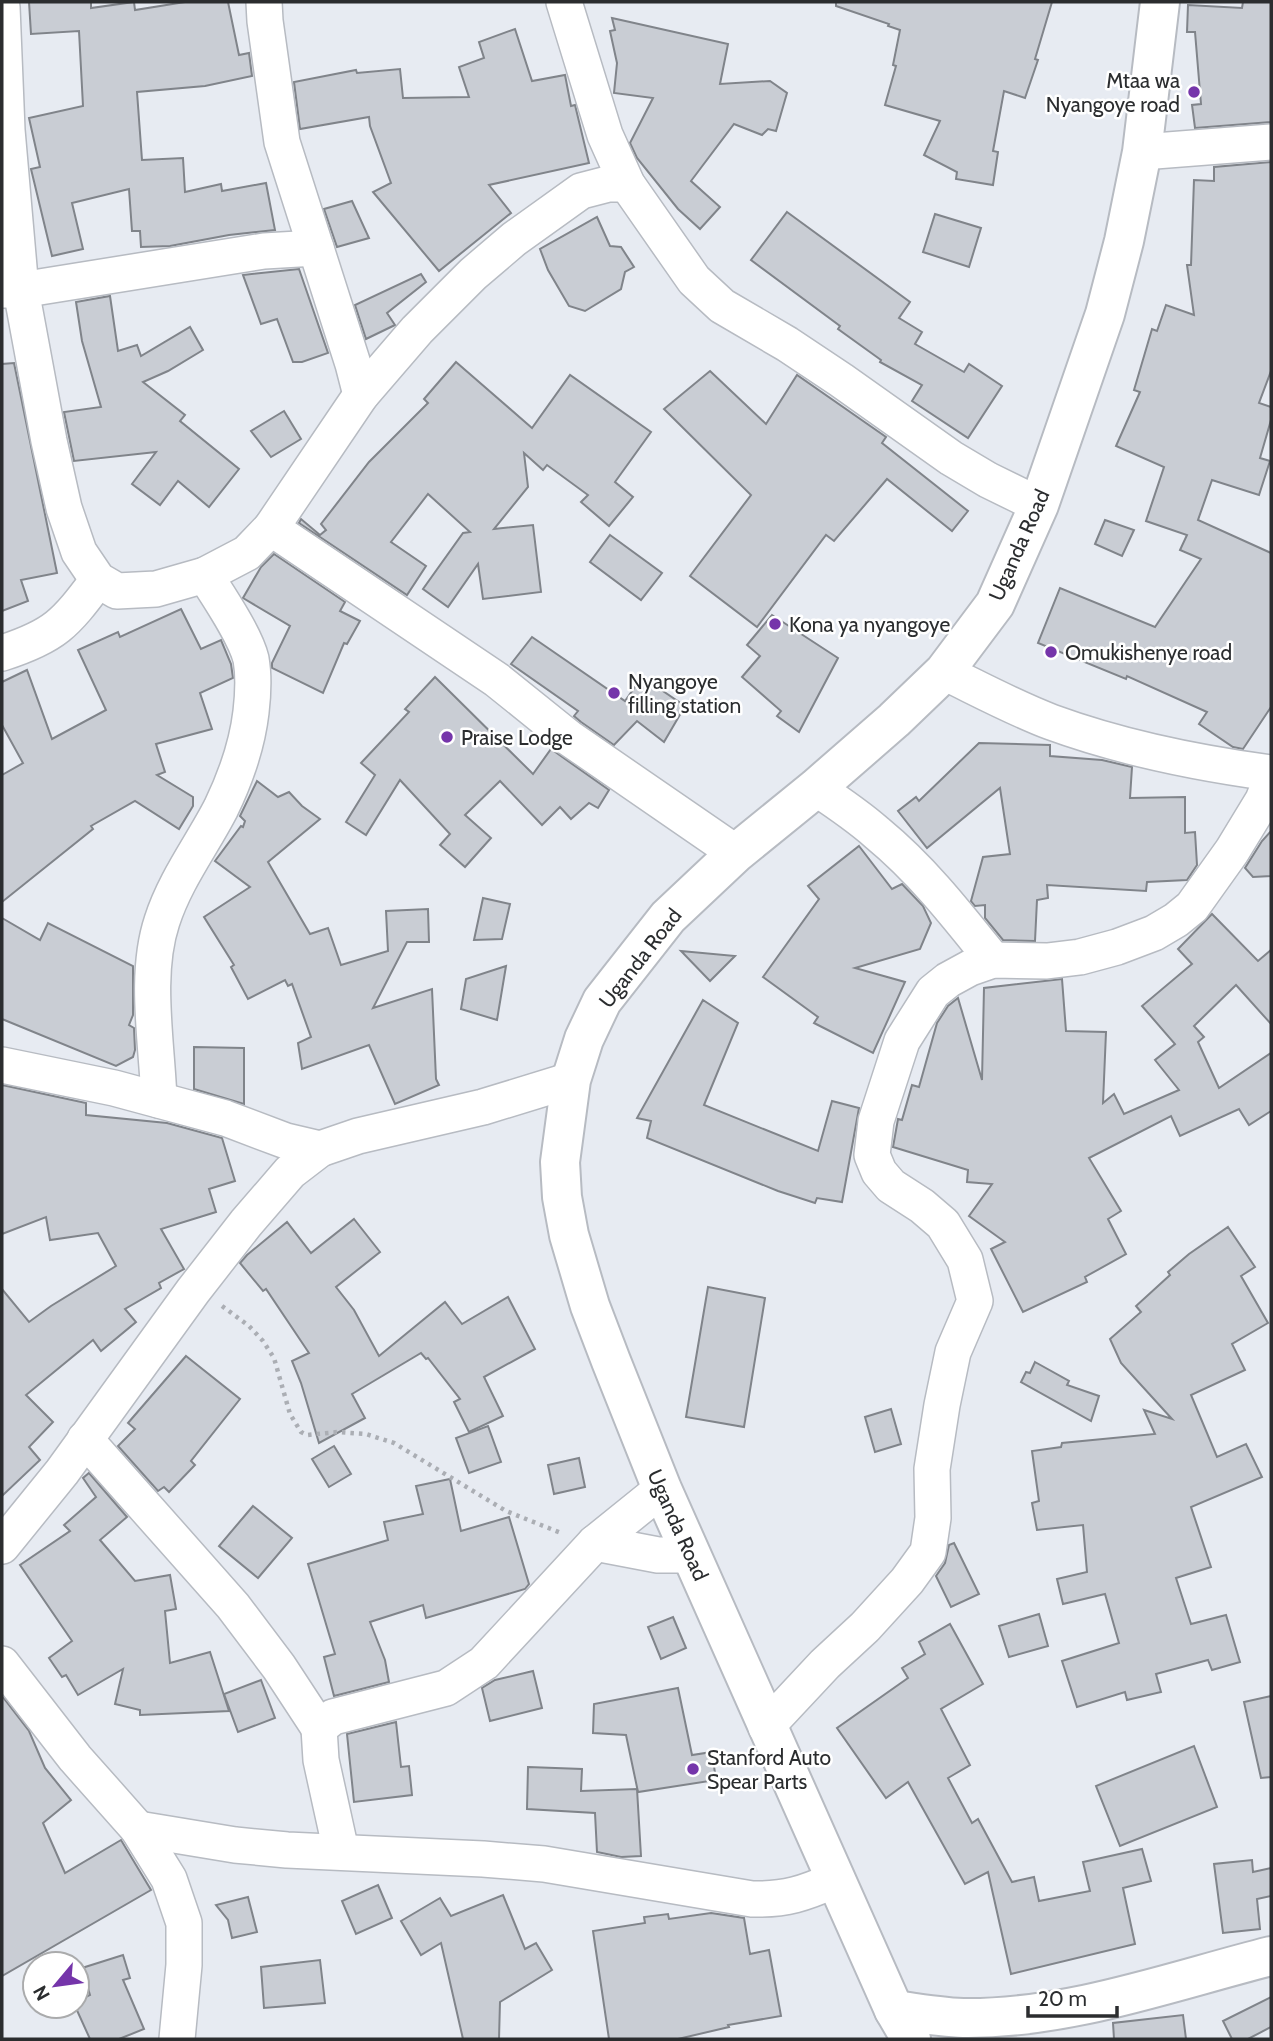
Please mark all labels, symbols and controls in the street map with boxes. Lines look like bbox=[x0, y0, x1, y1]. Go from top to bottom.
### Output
place label: Mtaa wa Nyangoye road bbox=[1046, 68, 1180, 117]
marker: Mtaa wa Nyangoye road bbox=[1186, 84, 1202, 100]
street label: Uganda Road bbox=[983, 485, 1055, 605]
place label: Kona ya nyangoye bbox=[789, 612, 950, 637]
marker: Kona ya nyangoye bbox=[767, 616, 783, 632]
place label: Omukishenye road bbox=[1065, 640, 1232, 665]
marker: Omukishenye road bbox=[1043, 644, 1059, 660]
place label: Nyangoye filling station bbox=[628, 669, 741, 718]
marker: Nyangoye filling station bbox=[606, 685, 622, 701]
place label: Praise Lodge bbox=[461, 725, 573, 750]
marker: Praise Lodge bbox=[439, 729, 455, 745]
street label: Uganda Road bbox=[593, 903, 687, 1013]
street label: Uganda Road bbox=[642, 1465, 714, 1585]
place label: Stanford Auto Spear Parts bbox=[707, 1745, 831, 1794]
marker: Stanford Auto Spear Parts bbox=[685, 1761, 701, 1777]
north arrow bbox=[21, 1950, 91, 2020]
scale bar bbox=[1028, 1974, 1117, 2018]
text: N bbox=[28, 1982, 55, 2004]
text: 20 m bbox=[1038, 1986, 1087, 2011]

